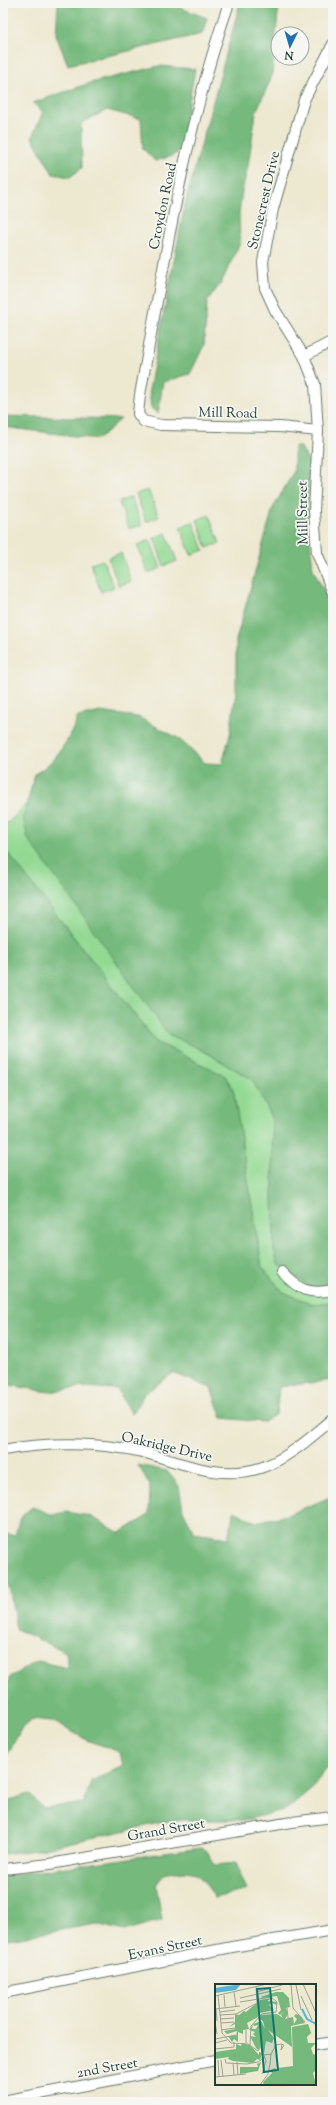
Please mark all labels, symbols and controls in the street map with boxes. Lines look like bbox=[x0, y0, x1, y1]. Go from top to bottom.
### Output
north arrow bbox=[270, 26, 310, 66]
text: N bbox=[284, 47, 295, 63]
street label: Stonecrest Drive bbox=[244, 149, 286, 252]
street label: Croydon Road bbox=[145, 161, 183, 252]
street label: Mill Road bbox=[198, 403, 258, 425]
street label: Mill Street bbox=[293, 481, 315, 545]
street label: Oakridge Drive bbox=[119, 1428, 214, 1468]
street label: Grand Street bbox=[126, 1814, 207, 1848]
street label: Evans Street bbox=[127, 1931, 204, 1967]
inset map bbox=[215, 1984, 316, 2085]
street label: 2nd Street bbox=[75, 2054, 140, 2084]

